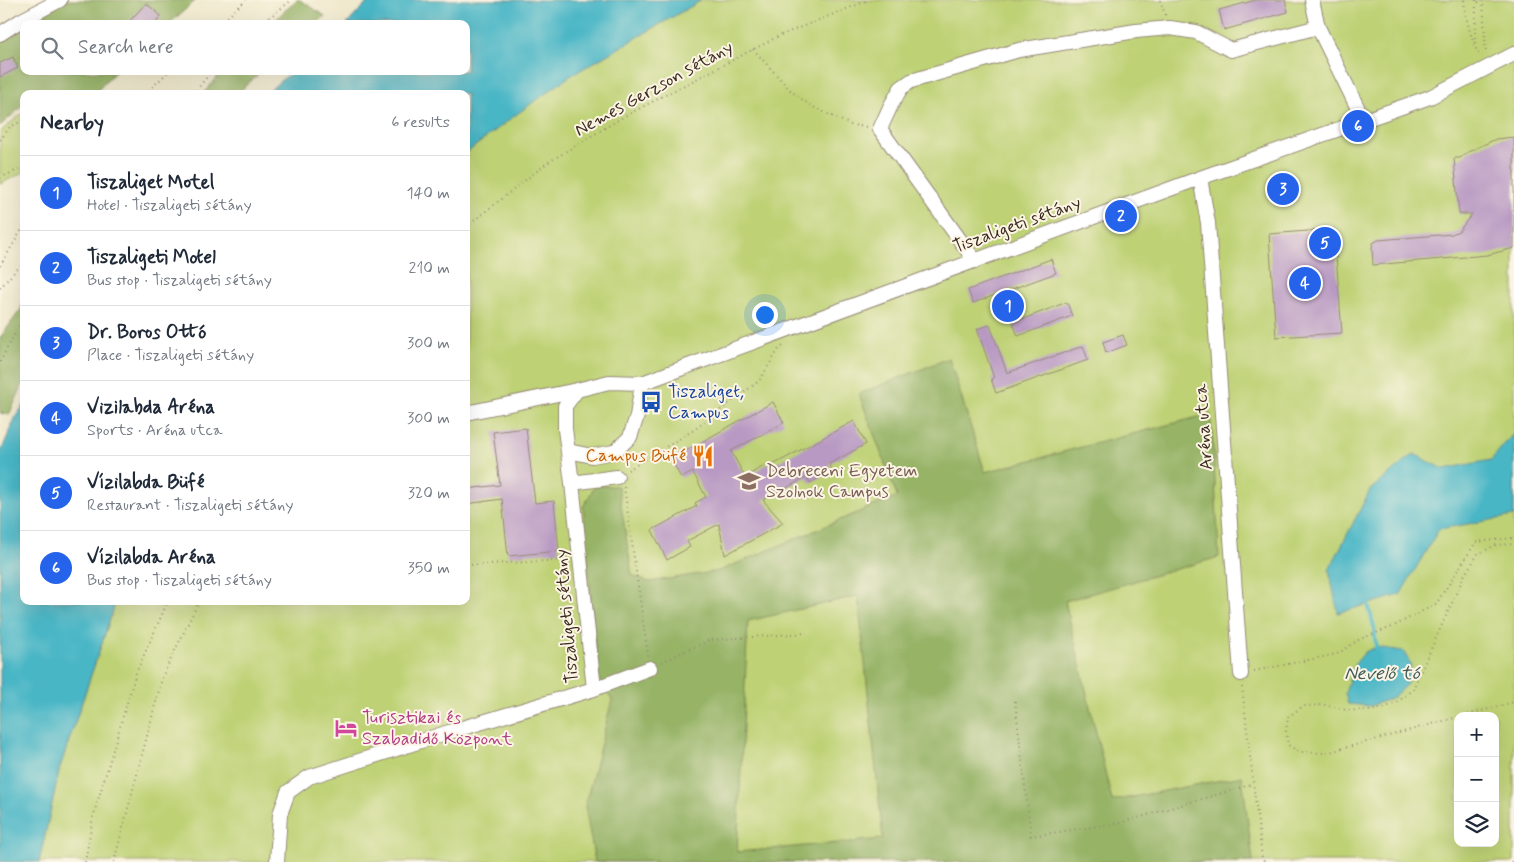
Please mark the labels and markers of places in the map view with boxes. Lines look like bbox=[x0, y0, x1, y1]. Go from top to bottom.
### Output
pin: 6 bbox=[1342, 107, 1374, 145]
pin: 3 bbox=[1267, 170, 1299, 208]
pin: 2 bbox=[1105, 197, 1137, 235]
pin: 5 bbox=[1309, 224, 1341, 262]
pin: 4 bbox=[1289, 264, 1321, 302]
pin: 1 bbox=[992, 287, 1024, 325]
place label: Tiszaliget, Campus bbox=[668, 380, 744, 425]
bus stop icon: Tiszaliget, Campus bbox=[638, 389, 664, 415]
restaurant icon: Campus Büfé bbox=[690, 443, 716, 469]
place label: Campus Büfé bbox=[585, 444, 686, 468]
place label: Debreceni Egyetem Szolnok Campus bbox=[766, 459, 918, 504]
school or university icon: Debreceni Egyetem Szolnok Campus bbox=[736, 468, 762, 494]
place label: Turisztikai és Szabadidő Központ bbox=[362, 706, 513, 751]
hotel icon: Turisztikai és Szabadidő Központ bbox=[333, 715, 359, 741]

